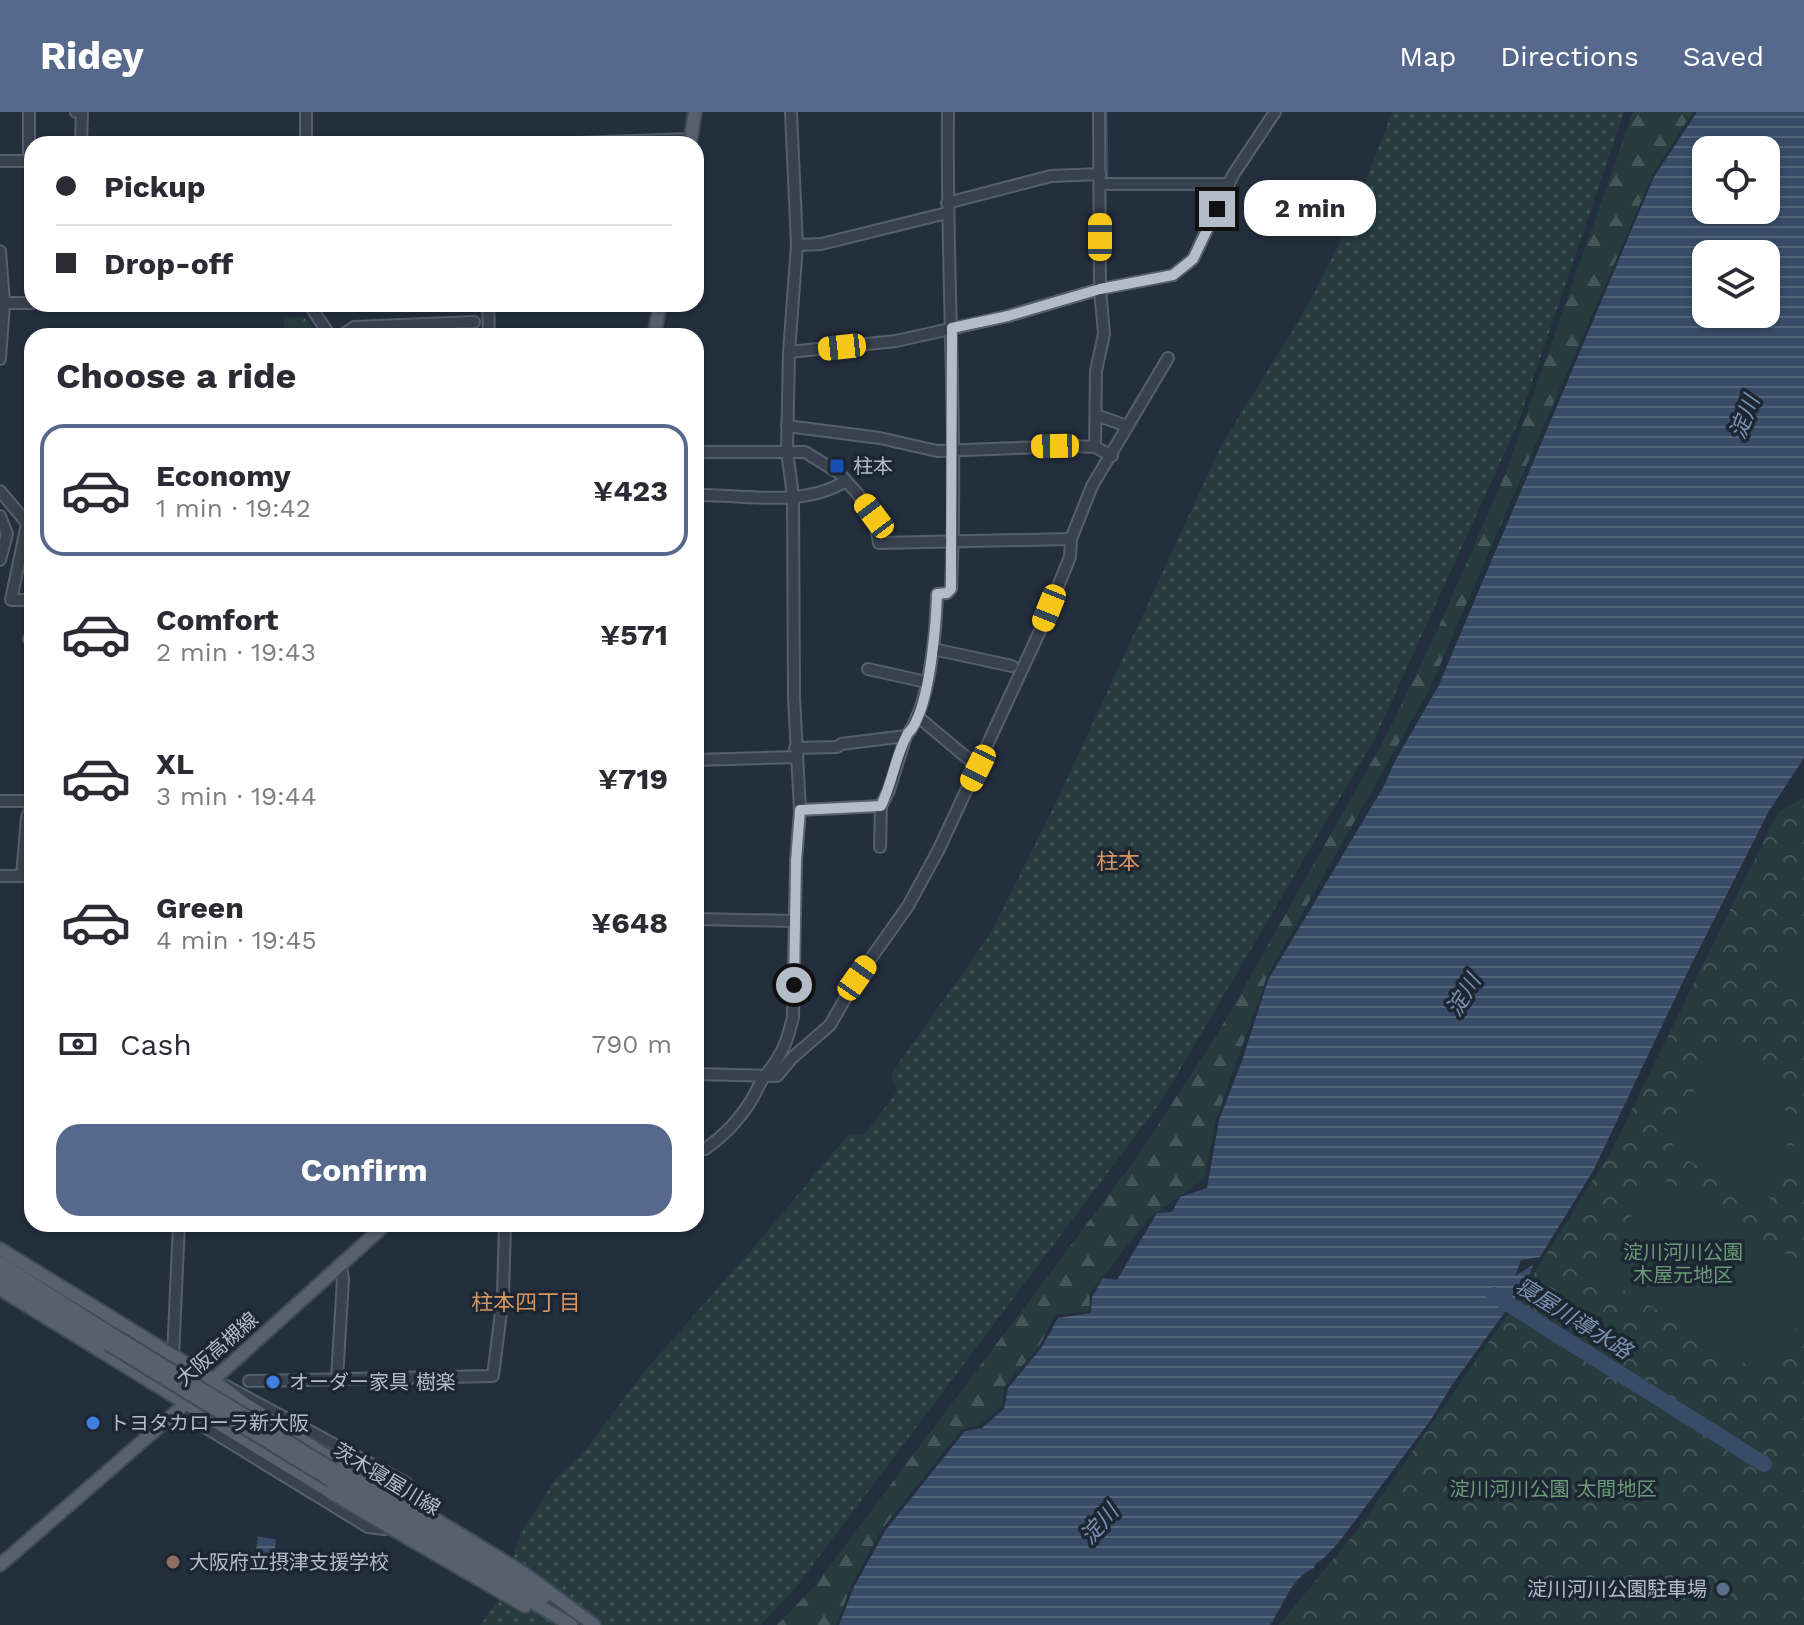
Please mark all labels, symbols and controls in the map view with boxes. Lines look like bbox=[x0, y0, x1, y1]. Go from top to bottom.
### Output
text: Ridey bbox=[40, 34, 144, 78]
text: Map bbox=[1399, 40, 1456, 73]
text: Directions bbox=[1500, 40, 1639, 73]
text: Saved bbox=[1683, 40, 1764, 73]
map controls bbox=[1692, 136, 1780, 328]
button: locate bbox=[1692, 136, 1780, 224]
text: Pickup bbox=[104, 169, 206, 204]
callout: 2 min bbox=[1245, 181, 1377, 237]
route end bbox=[1199, 191, 1235, 227]
text: 2 min bbox=[1274, 193, 1346, 223]
car bbox=[1088, 213, 1112, 261]
button: layers bbox=[1692, 240, 1780, 328]
text: Drop-off bbox=[104, 246, 233, 281]
car bbox=[817, 333, 867, 361]
text: Choose a ride bbox=[56, 355, 296, 397]
water label: 淀川 bbox=[1725, 390, 1765, 442]
car bbox=[1031, 434, 1079, 458]
icon: car bbox=[60, 454, 132, 526]
place label: 柱本 bbox=[853, 454, 893, 478]
marker: 柱本 bbox=[828, 457, 846, 475]
text: Economy bbox=[156, 458, 291, 493]
text: ¥423 bbox=[593, 473, 668, 508]
car bbox=[850, 490, 898, 542]
text: 1 min · 19:42 bbox=[156, 493, 311, 523]
car bbox=[1029, 581, 1069, 635]
icon: car bbox=[60, 598, 132, 670]
text: Comfort bbox=[156, 602, 278, 637]
text: ¥571 bbox=[600, 617, 668, 652]
text: 2 min · 19:43 bbox=[156, 637, 316, 667]
car bbox=[957, 741, 999, 795]
icon: car bbox=[60, 742, 132, 814]
text: XL bbox=[156, 746, 194, 781]
text: ¥719 bbox=[598, 761, 668, 796]
text: 3 min · 19:44 bbox=[156, 781, 317, 811]
district label: 柱本 bbox=[1096, 849, 1140, 874]
icon: car bbox=[60, 886, 132, 958]
text: Green bbox=[156, 890, 244, 925]
text: ¥648 bbox=[591, 905, 668, 940]
text: 4 min · 19:45 bbox=[156, 925, 317, 955]
car bbox=[833, 951, 881, 1005]
route start bbox=[776, 967, 812, 1003]
water label: 淀川 bbox=[1441, 968, 1487, 1021]
icon: cash bbox=[56, 1022, 100, 1066]
text: Cash bbox=[120, 1027, 192, 1062]
text: 790 m bbox=[592, 1029, 672, 1059]
button: Confirm bbox=[56, 1124, 672, 1216]
park label: 淀川河川公園 木屋元地区 bbox=[1623, 1240, 1743, 1287]
water label: 寝屋川導水路 bbox=[1511, 1273, 1638, 1365]
district label: 柱本四丁目 bbox=[471, 1290, 581, 1315]
street label: 大阪高槻線 bbox=[171, 1307, 263, 1391]
place label: オーダー家具 樹楽 bbox=[289, 1370, 456, 1394]
marker: オーダー家具 樹楽 bbox=[264, 1373, 282, 1391]
place label: トヨタカローラ新大阪 bbox=[109, 1411, 309, 1435]
marker: トヨタカローラ新大阪 bbox=[84, 1414, 102, 1432]
street label: 茨木寝屋川線 bbox=[329, 1438, 445, 1520]
park label: 淀川河川公園 太間地区 bbox=[1450, 1477, 1656, 1501]
water label: 淀川 bbox=[1076, 1498, 1125, 1549]
place label: 大阪府立摂津支援学校 bbox=[189, 1550, 389, 1574]
marker: 大阪府立摂津支援学校 bbox=[164, 1553, 182, 1571]
place label: 淀川河川公園駐車場 bbox=[1527, 1577, 1707, 1601]
marker: 淀川河川公園駐車場 bbox=[1714, 1580, 1732, 1598]

